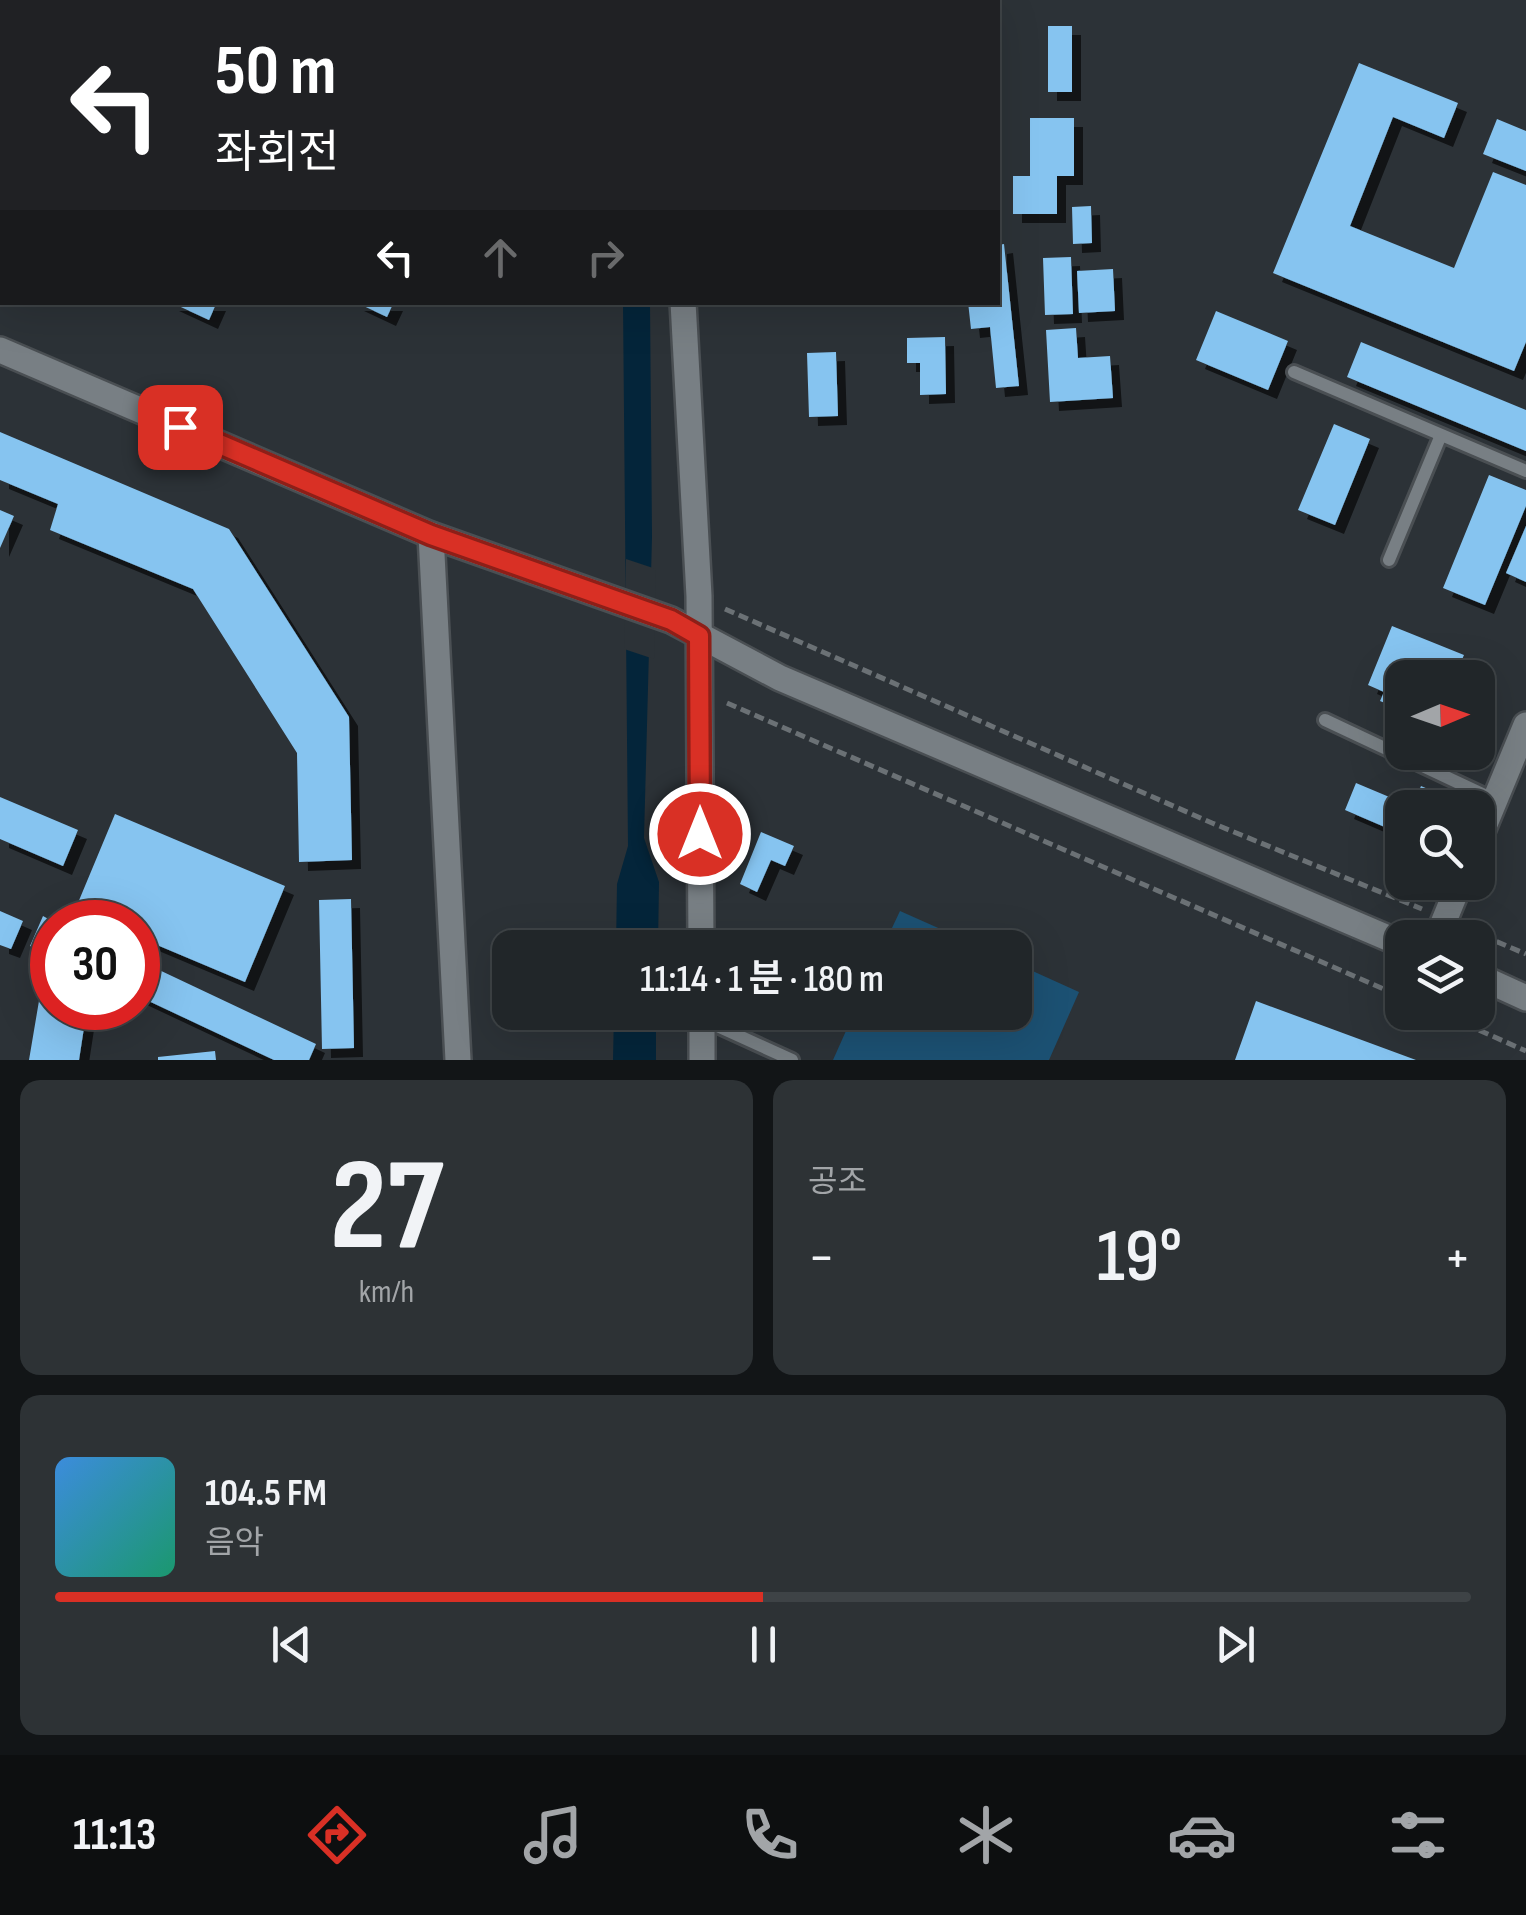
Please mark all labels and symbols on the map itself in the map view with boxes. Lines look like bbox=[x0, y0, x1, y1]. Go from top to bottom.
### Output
pin bbox=[138, 385, 223, 470]
north arrow bbox=[1385, 660, 1495, 770]
position arrow bbox=[648, 782, 752, 886]
speed limit sign: 30 bbox=[30, 900, 160, 1030]

